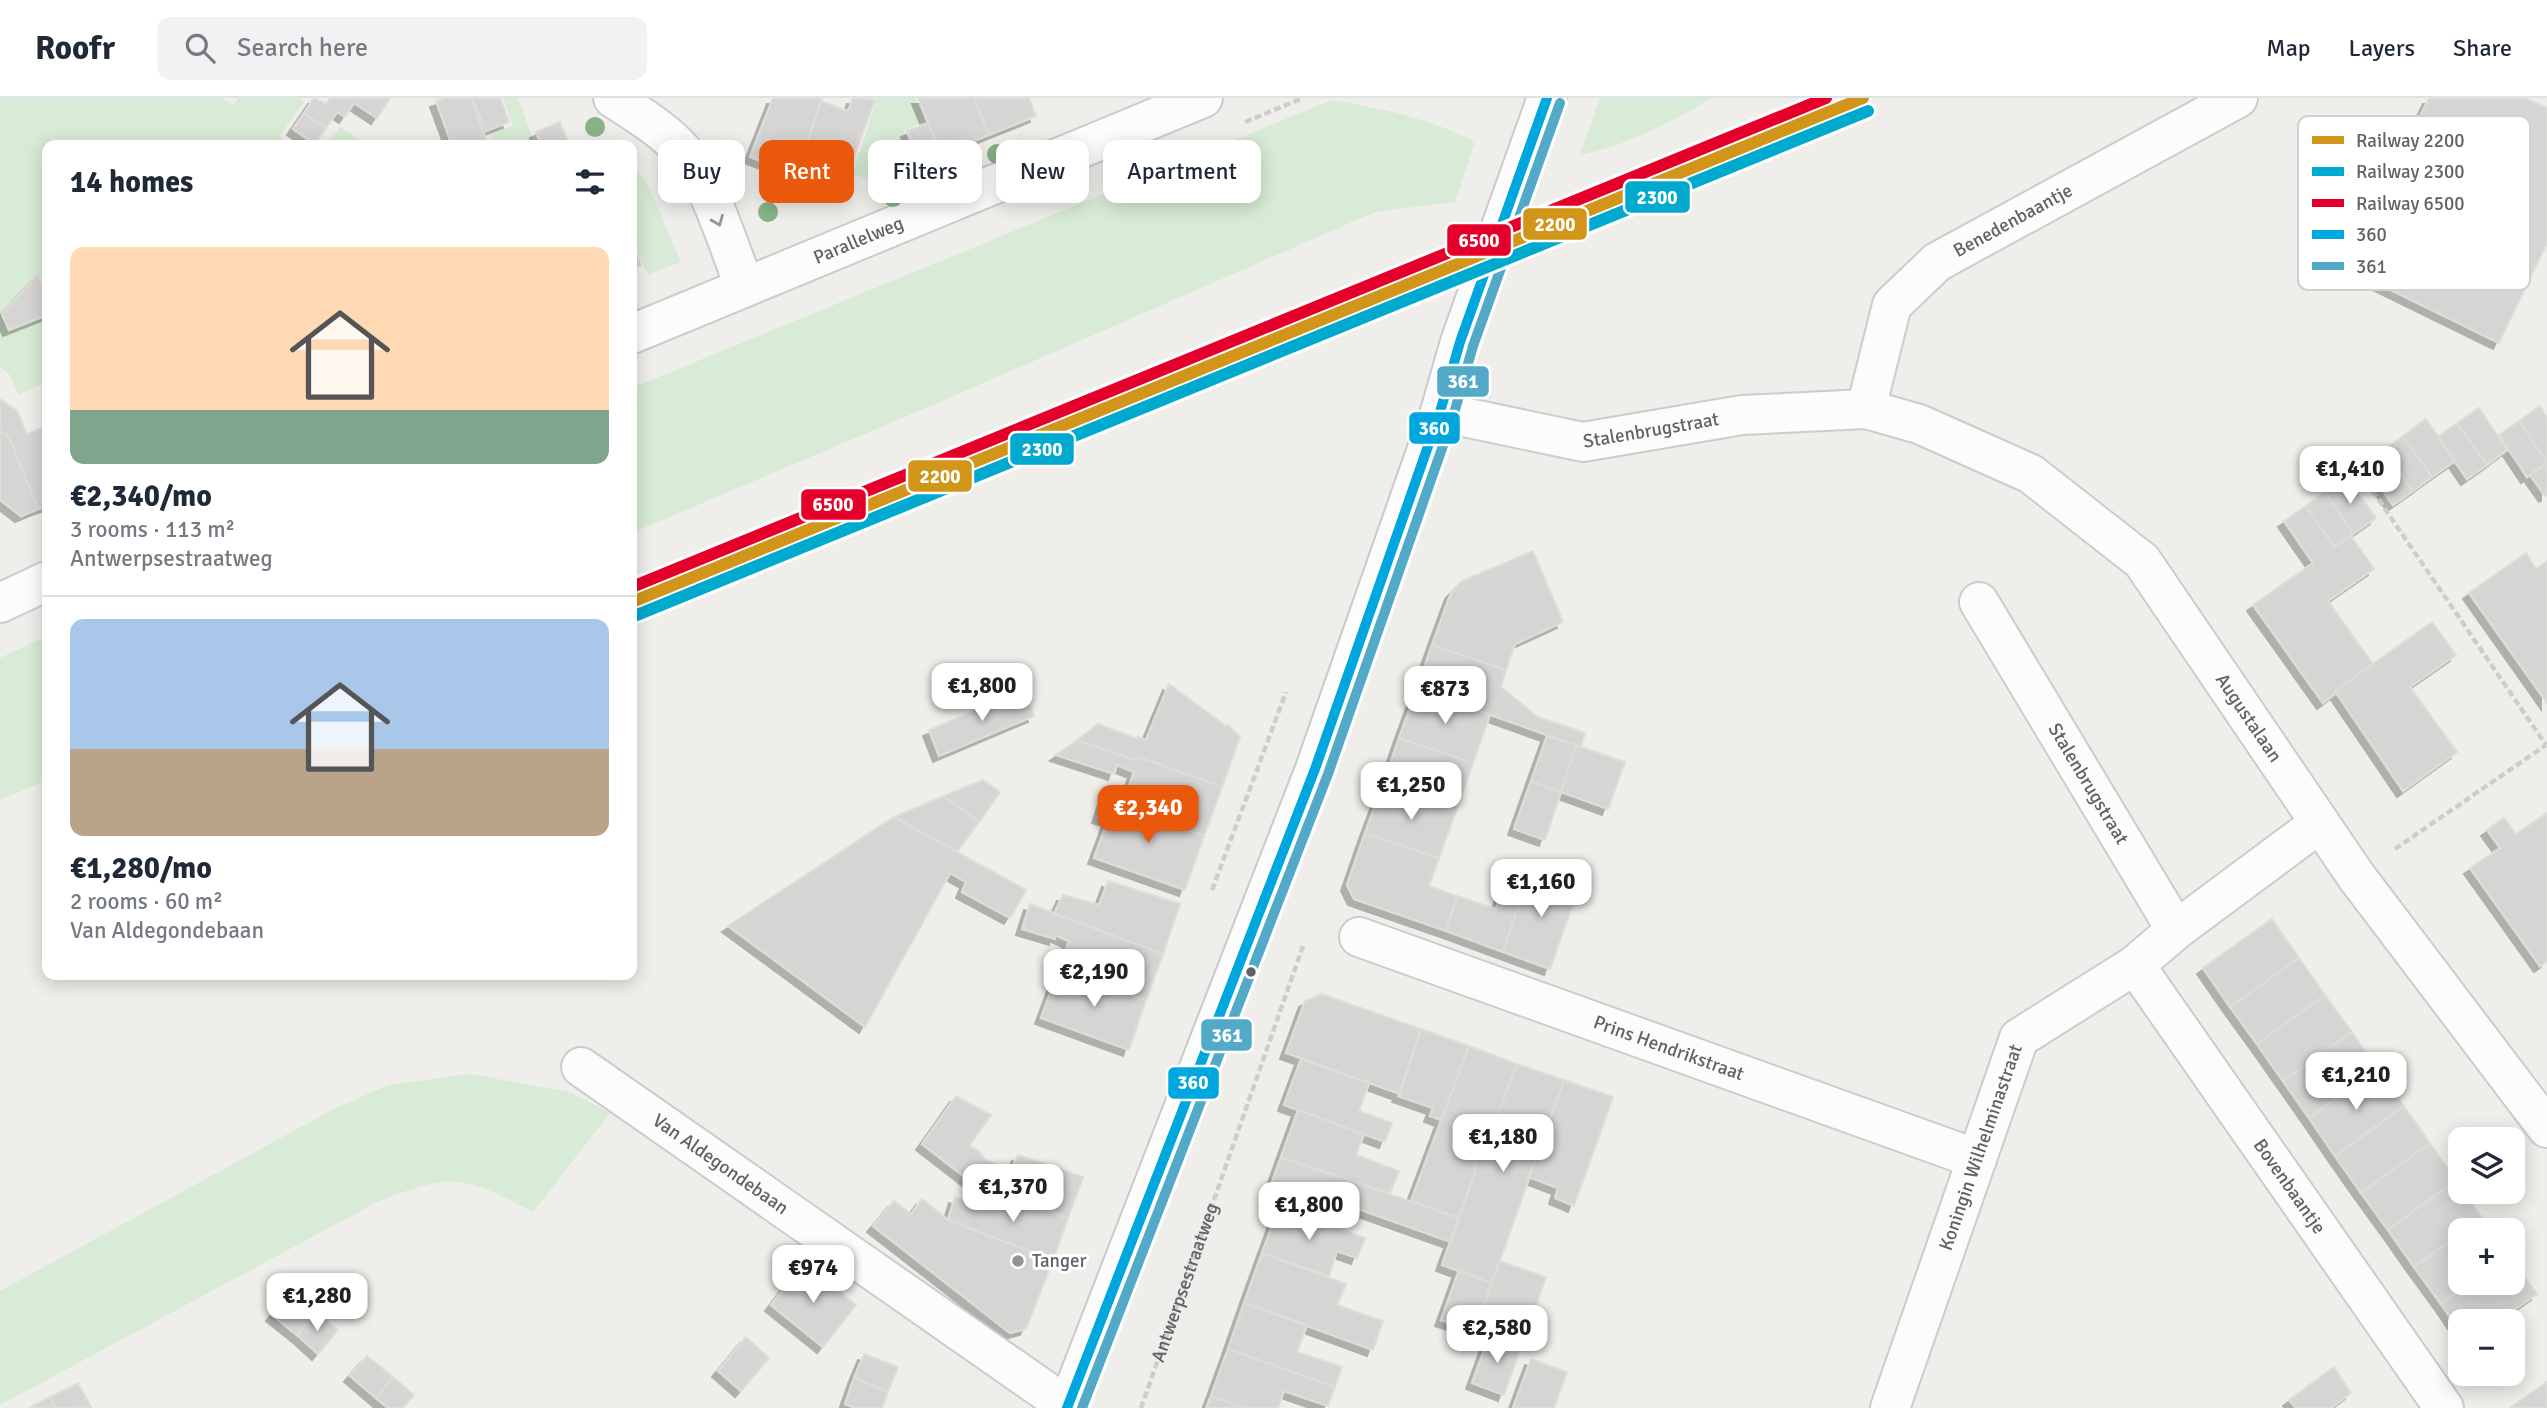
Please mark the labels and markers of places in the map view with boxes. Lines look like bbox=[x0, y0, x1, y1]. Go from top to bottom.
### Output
pin: €1,410 bbox=[2293, 446, 2407, 506]
pin: €1,800 bbox=[925, 664, 1039, 723]
pin: €873 bbox=[1404, 666, 1486, 726]
pin: €1,250 bbox=[1354, 762, 1468, 822]
pin: €2,340 bbox=[1091, 786, 1205, 845]
pin: €1,160 bbox=[1484, 860, 1598, 919]
pin: €2,190 bbox=[1037, 950, 1151, 1009]
unlabelled marker bbox=[1244, 965, 1258, 979]
pin: €1,210 bbox=[2299, 1052, 2413, 1112]
pin: €1,180 bbox=[1446, 1114, 1560, 1174]
pin: €1,370 bbox=[956, 1164, 1070, 1224]
pin: €1,800 bbox=[1252, 1182, 1366, 1242]
pin: €974 bbox=[772, 1246, 854, 1305]
place label: Tanger bbox=[1032, 1249, 1086, 1273]
marker: Tanger bbox=[1010, 1253, 1026, 1269]
pin: €1,280 bbox=[260, 1274, 374, 1333]
pin: €2,580 bbox=[1440, 1306, 1554, 1365]

